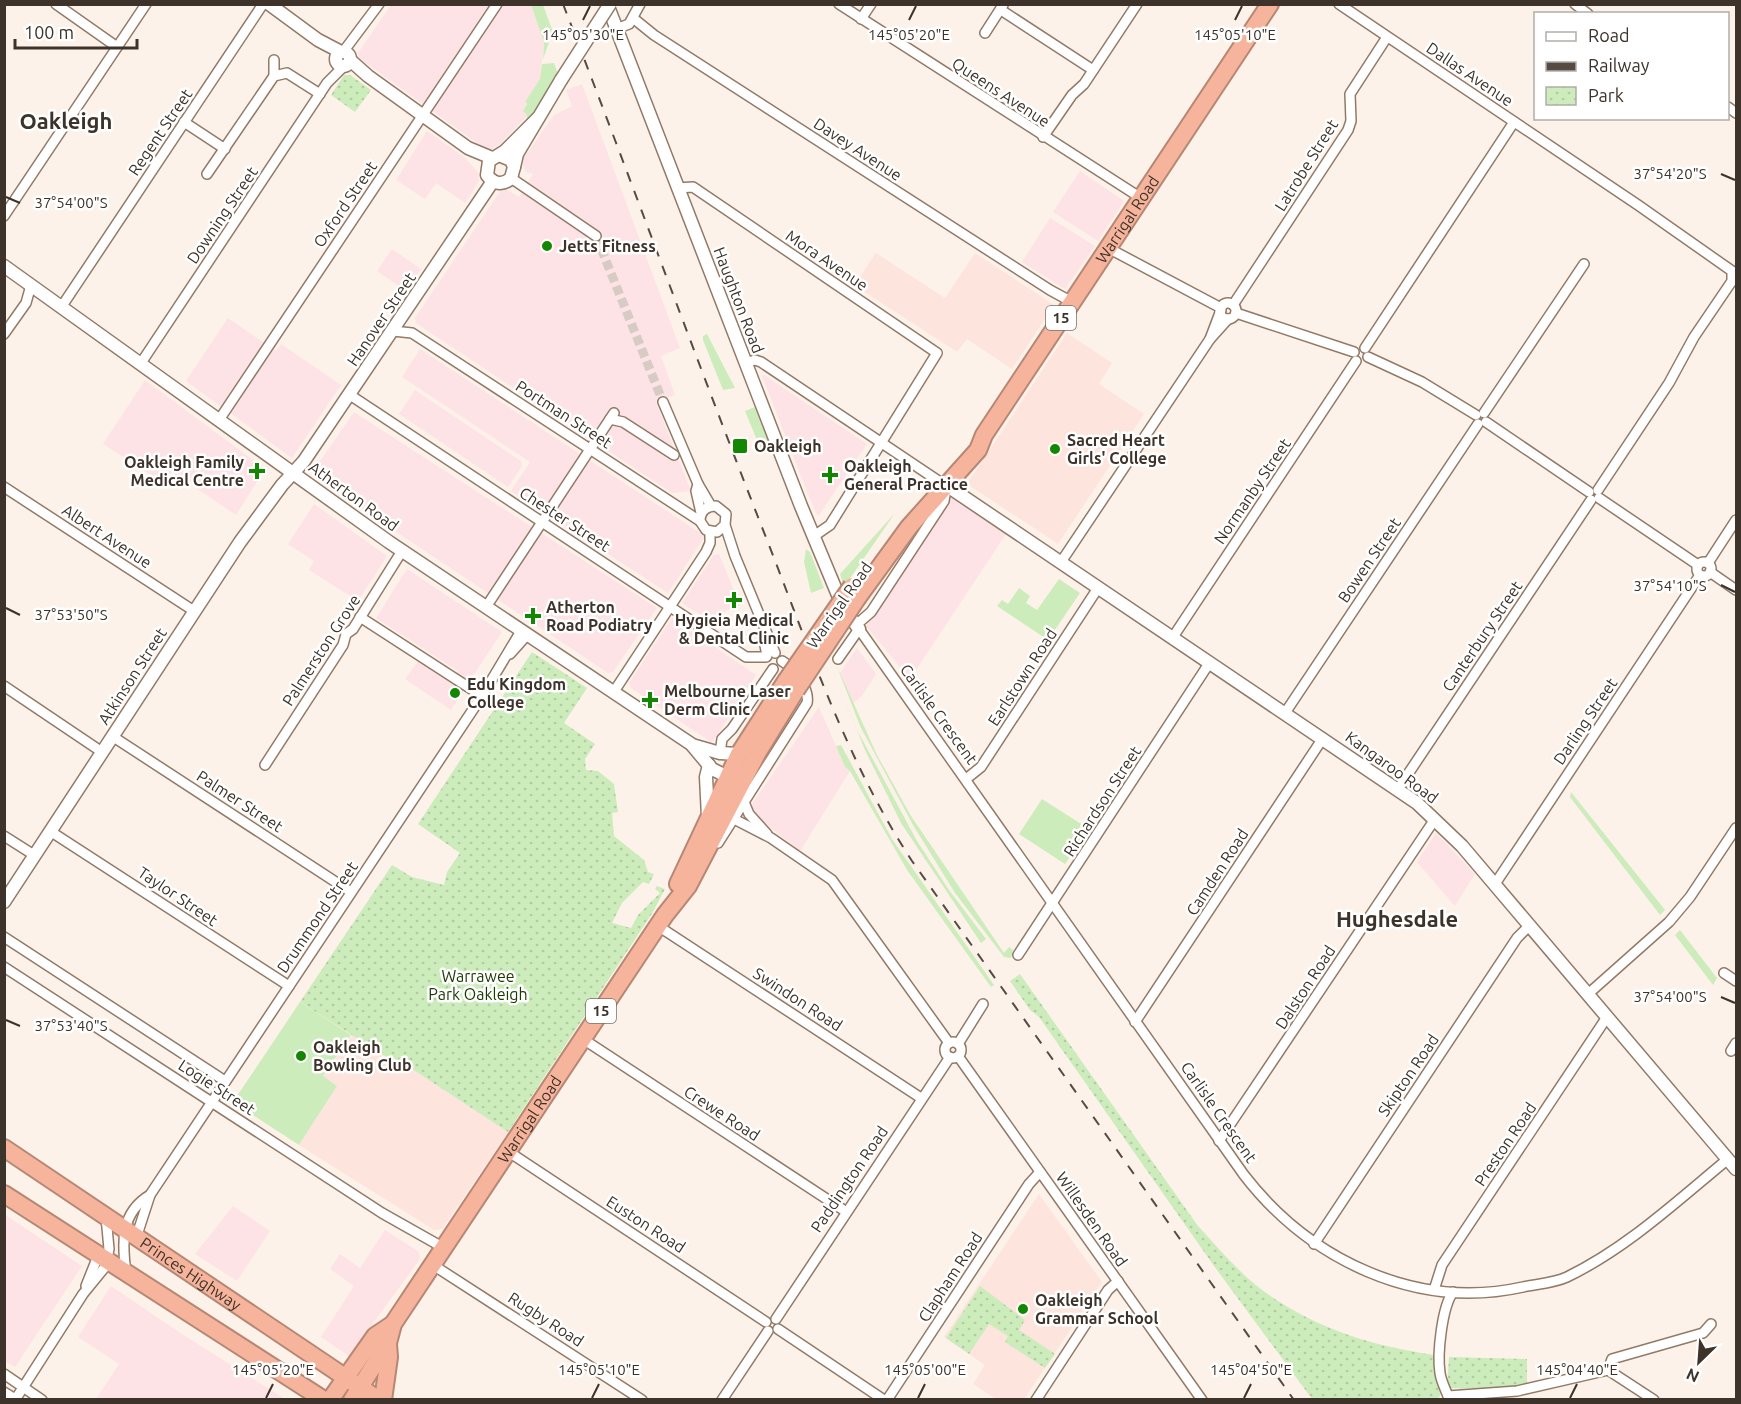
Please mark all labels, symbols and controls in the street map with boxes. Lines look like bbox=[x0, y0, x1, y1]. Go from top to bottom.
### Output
scale bar bbox=[15, 12, 136, 50]
legend bbox=[1534, 12, 1729, 120]
text: 100 m bbox=[24, 22, 74, 42]
text: Road bbox=[1588, 25, 1630, 45]
text: 145°05'30"E bbox=[542, 26, 624, 43]
text: 145°05'20"E bbox=[868, 26, 950, 43]
text: 145°05'10"E bbox=[1194, 26, 1276, 43]
street label: Dallas Avenue bbox=[1423, 38, 1517, 110]
street label: Queens Avenue bbox=[949, 54, 1053, 130]
text: Railway bbox=[1588, 55, 1650, 75]
street label: Regent Street bbox=[124, 85, 196, 179]
text: Park bbox=[1588, 85, 1624, 105]
district label: Oakleigh bbox=[20, 108, 112, 133]
street label: Davey Avenue bbox=[811, 114, 905, 184]
street label: Latrobe Street bbox=[1271, 115, 1342, 214]
street label: Oxford Street bbox=[310, 157, 381, 250]
street label: Downing Street bbox=[183, 163, 261, 267]
text: 37°54'20"S bbox=[1633, 165, 1707, 182]
street label: Warrigal Road bbox=[1092, 172, 1163, 266]
text: 37°54'00"S bbox=[34, 194, 108, 211]
street label: Mora Avenue bbox=[783, 226, 871, 294]
place label: Jetts Fitness bbox=[559, 237, 656, 255]
marker: Jetts Fitness bbox=[540, 239, 554, 253]
street label: Haughton Road bbox=[711, 244, 767, 356]
street label: Hanover Street bbox=[343, 268, 419, 369]
road number: 15 bbox=[1046, 306, 1076, 330]
street label: Portman Street bbox=[513, 376, 616, 452]
place label: Sacred Heart Girls' College bbox=[1067, 431, 1166, 467]
street label: Normanby Street bbox=[1210, 434, 1294, 547]
marker: Oakleigh bbox=[731, 437, 749, 455]
place label: Oakleigh bbox=[754, 437, 822, 455]
marker: Sacred Heart Girls' College bbox=[1048, 442, 1062, 456]
place label: Oakleigh Family Medical Centre bbox=[124, 453, 244, 489]
place label: Oakleigh General Practice bbox=[844, 457, 968, 493]
street label: Atherton Road bbox=[306, 458, 402, 534]
marker: Oakleigh Family Medical Centre bbox=[248, 462, 266, 480]
marker: Oakleigh General Practice bbox=[821, 466, 839, 484]
street label: Chester Street bbox=[516, 483, 614, 555]
street label: Albert Avenue bbox=[59, 500, 155, 572]
street label: Bowen Street bbox=[1334, 514, 1404, 606]
street label: Warrigal Road bbox=[803, 559, 875, 651]
street label: Canterbury Street bbox=[1438, 577, 1526, 695]
text: 37°54'10"S bbox=[1633, 577, 1707, 594]
street label: Palmerston Grove bbox=[278, 591, 364, 709]
marker: Hygieia Medical & Dental Clinic bbox=[725, 591, 743, 609]
place label: Atherton Road Podiatry bbox=[546, 598, 653, 634]
text: 37°53'50"S bbox=[34, 606, 108, 623]
marker: Atherton Road Podiatry bbox=[524, 607, 542, 625]
place label: Hygieia Medical & Dental Clinic bbox=[675, 611, 793, 647]
street label: Atkinson Street bbox=[94, 624, 170, 728]
street label: Earlstown Road bbox=[984, 625, 1060, 729]
street label: Carlisle Crescent bbox=[897, 661, 982, 768]
street label: Darling Street bbox=[1549, 674, 1621, 768]
place label: Edu Kingdom College bbox=[467, 675, 566, 711]
place label: Melbourne Laser Derm Clinic bbox=[664, 682, 791, 718]
marker: Edu Kingdom College bbox=[448, 686, 462, 700]
marker: Melbourne Laser Derm Clinic bbox=[641, 691, 659, 709]
street label: Kangaroo Road bbox=[1342, 727, 1442, 807]
street label: Richardson Street bbox=[1060, 742, 1145, 860]
street label: Palmer Street bbox=[194, 767, 287, 836]
street label: Camden Road bbox=[1182, 825, 1252, 919]
street label: Drummond Street bbox=[273, 857, 361, 976]
street label: Taylor Street bbox=[135, 863, 222, 930]
district label: Hughesdale bbox=[1336, 906, 1458, 931]
street label: Dalston Road bbox=[1271, 942, 1339, 1032]
street label: Swindon Road bbox=[750, 964, 846, 1034]
park label: Warrawee Park Oakleigh bbox=[428, 967, 528, 1003]
text: 37°54'00"S bbox=[1633, 988, 1707, 1005]
road number: 15 bbox=[586, 999, 616, 1023]
text: 37°53'40"S bbox=[34, 1017, 108, 1034]
street label: Skipton Road bbox=[1374, 1031, 1442, 1119]
place label: Oakleigh Bowling Club bbox=[313, 1038, 412, 1074]
marker: Oakleigh Bowling Club bbox=[294, 1049, 308, 1063]
street label: Logie Street bbox=[175, 1056, 259, 1119]
street label: Carlisle Crescent bbox=[1177, 1058, 1261, 1167]
street label: Warrigal Road bbox=[494, 1072, 565, 1166]
street label: Crewe Road bbox=[681, 1082, 763, 1144]
street label: Preston Road bbox=[1471, 1099, 1539, 1189]
street label: Paddington Road bbox=[807, 1123, 891, 1235]
street label: Willesden Road bbox=[1053, 1168, 1131, 1270]
street label: Euston Road bbox=[603, 1192, 689, 1256]
street label: Clapham Road bbox=[914, 1229, 986, 1325]
street label: Princes Highway bbox=[137, 1233, 245, 1314]
street label: Rugby Road bbox=[505, 1288, 587, 1350]
place label: Oakleigh Grammar School bbox=[1035, 1291, 1158, 1327]
marker: Oakleigh Grammar School bbox=[1016, 1302, 1030, 1316]
north arrow bbox=[1669, 1332, 1729, 1392]
text: 145°05'20"E bbox=[232, 1361, 314, 1378]
text: 145°05'10"E bbox=[558, 1361, 640, 1378]
text: 145°05'00"E bbox=[884, 1361, 966, 1378]
text: 145°04'50"E bbox=[1210, 1361, 1292, 1378]
text: 145°04'40"E bbox=[1536, 1361, 1618, 1378]
text: N bbox=[1683, 1365, 1702, 1386]

